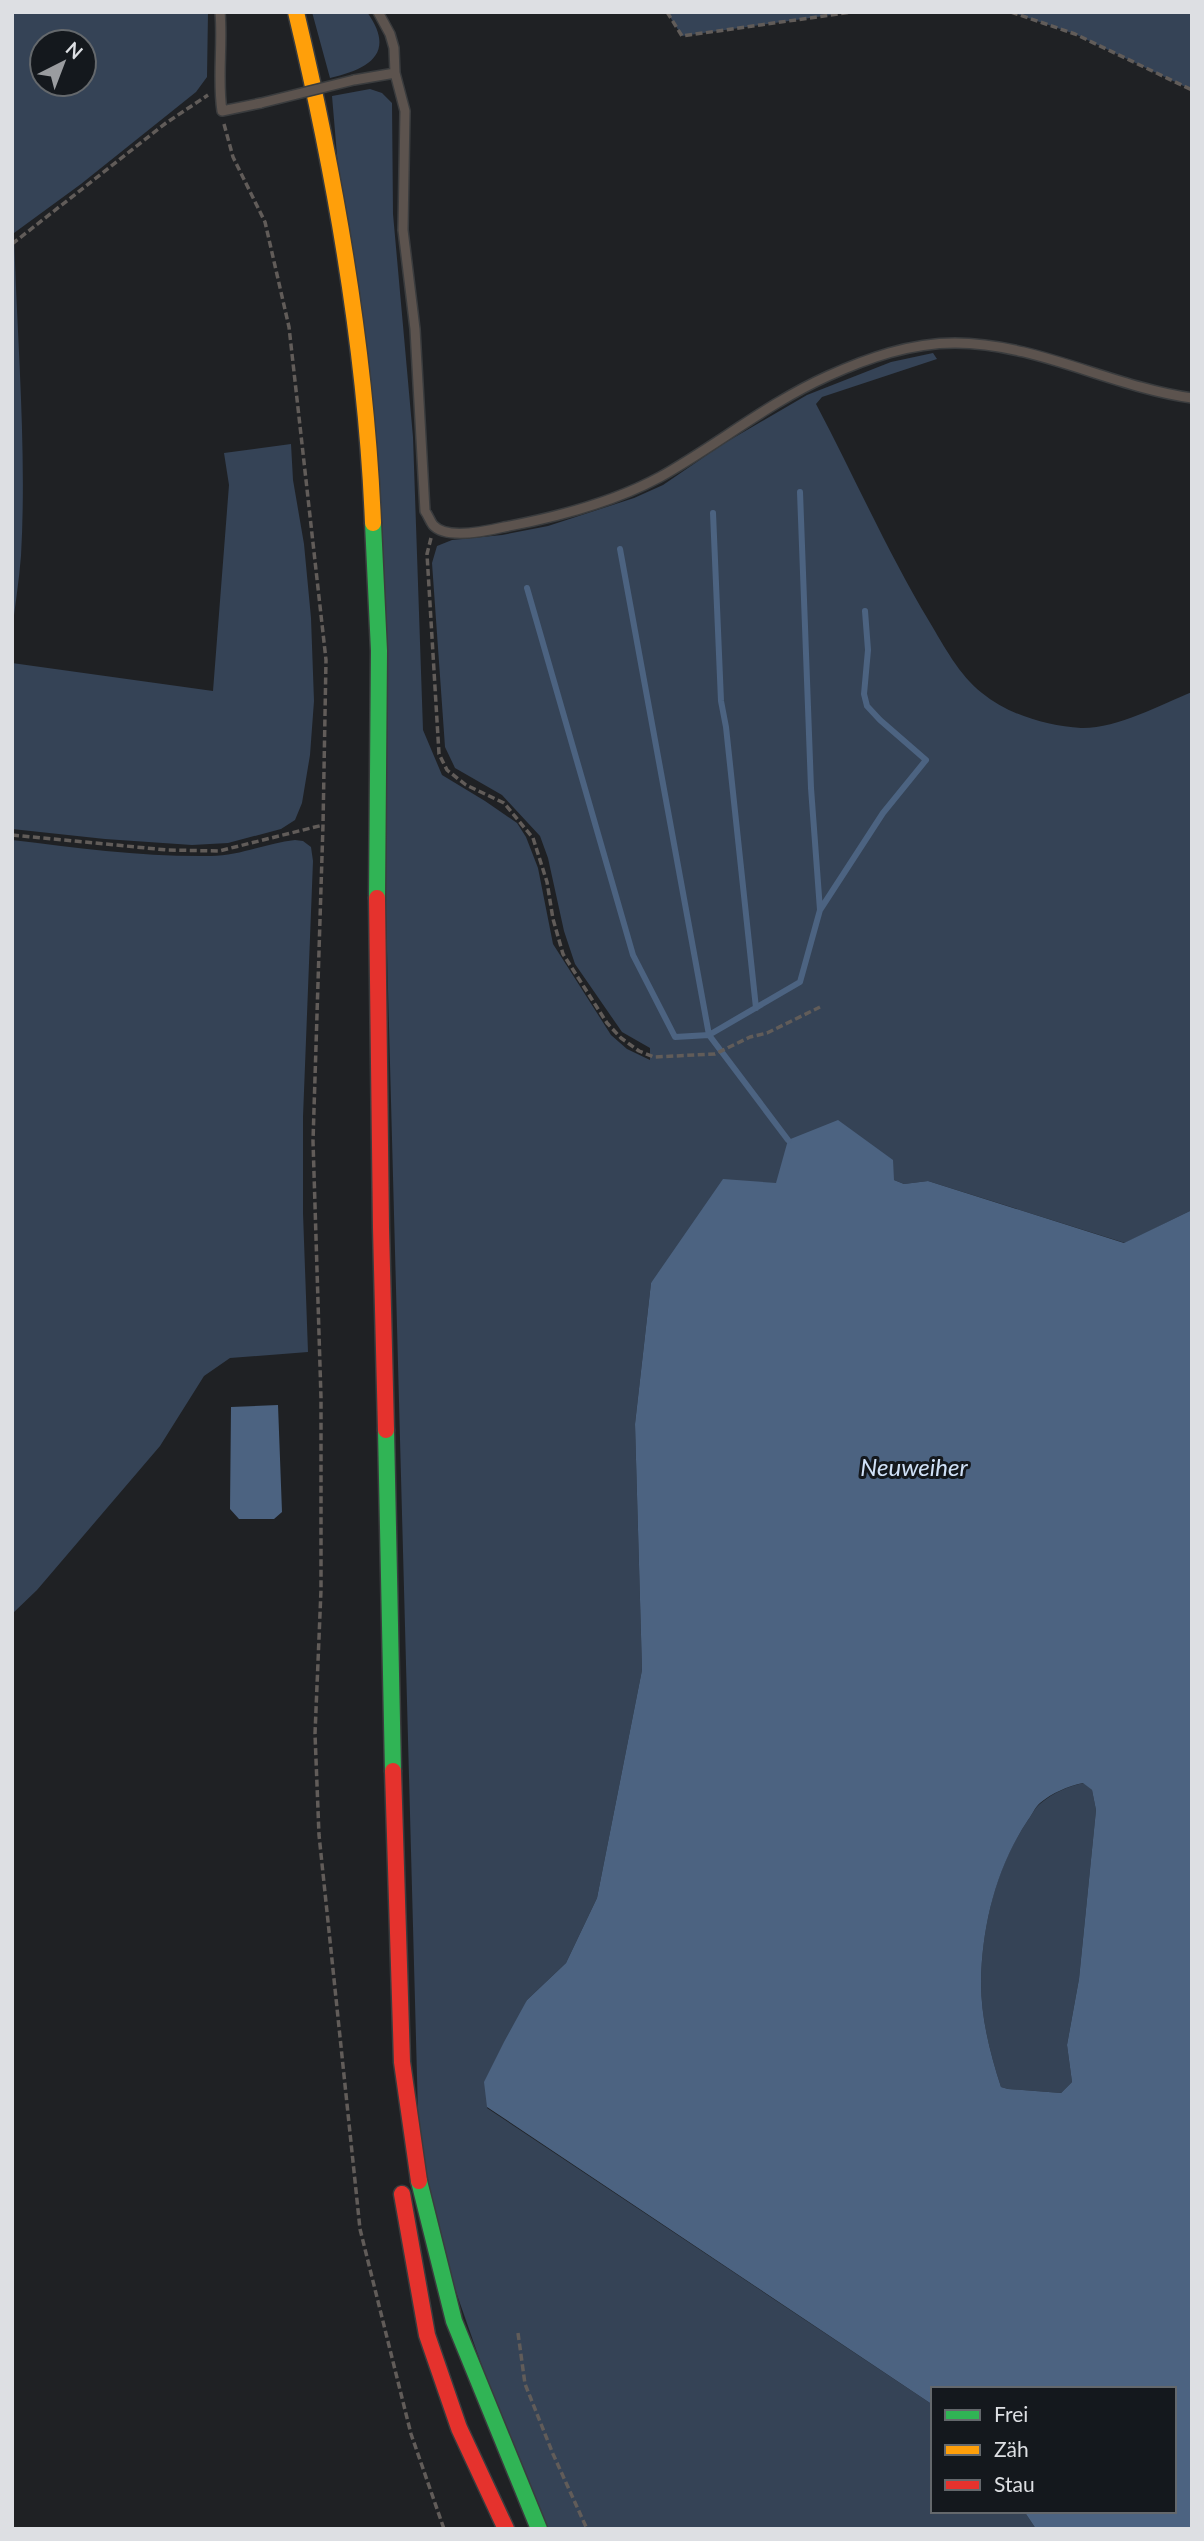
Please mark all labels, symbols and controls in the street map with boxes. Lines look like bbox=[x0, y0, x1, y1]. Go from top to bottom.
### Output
north arrow bbox=[28, 28, 98, 98]
text: N bbox=[62, 37, 88, 63]
water label: Neuweiher bbox=[860, 1452, 969, 1481]
legend bbox=[931, 2387, 1176, 2513]
text: Frei bbox=[994, 2401, 1028, 2426]
text: Zäh bbox=[994, 2436, 1029, 2461]
text: Stau bbox=[994, 2471, 1035, 2496]

